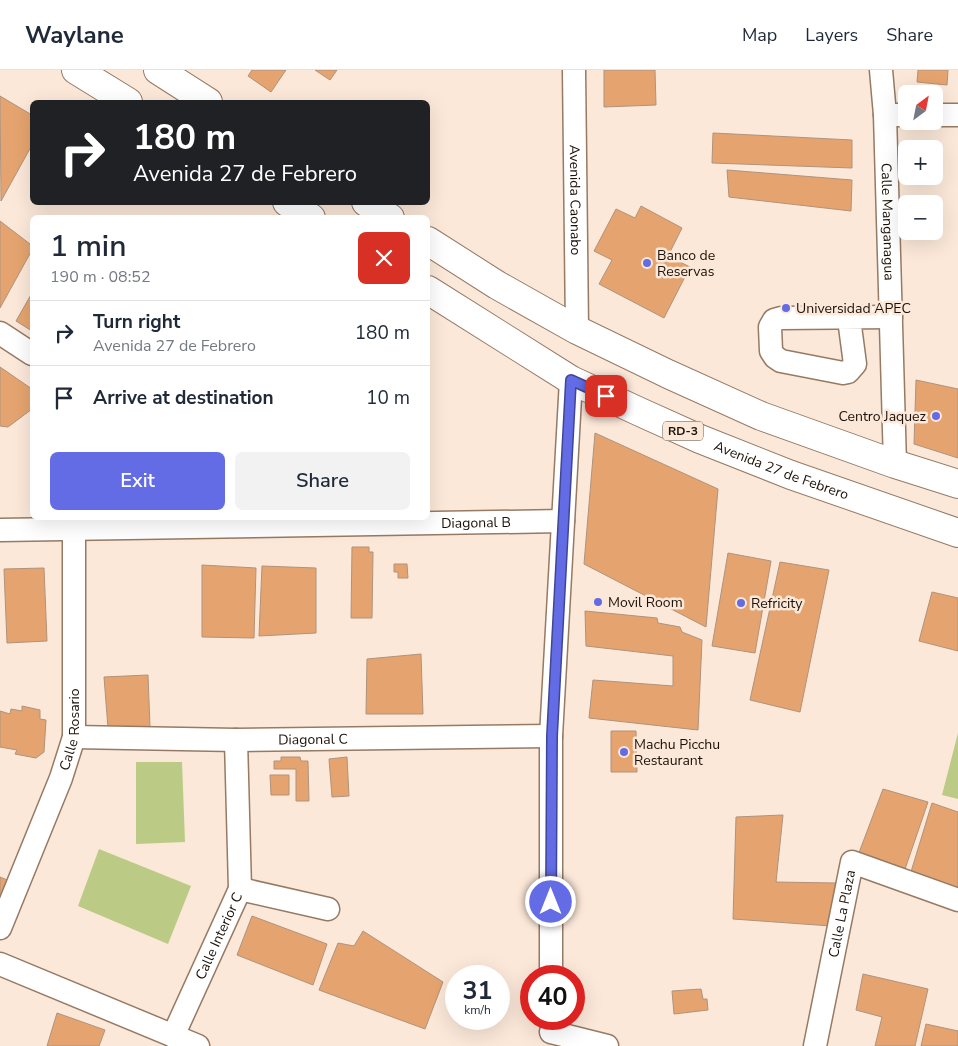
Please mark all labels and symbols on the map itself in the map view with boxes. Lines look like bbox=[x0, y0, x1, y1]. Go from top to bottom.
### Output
north arrow bbox=[898, 85, 942, 130]
street label: Avenida Caonabo bbox=[565, 145, 585, 256]
street label: Calle Manganagua bbox=[876, 163, 899, 281]
place label: Banco de Reservas bbox=[657, 246, 715, 281]
marker: Banco de Reservas bbox=[641, 257, 653, 269]
place label: Universidad APEC bbox=[796, 299, 911, 318]
marker: Universidad APEC bbox=[780, 302, 792, 314]
pin bbox=[585, 375, 627, 417]
place label: Centro Jaquez bbox=[839, 407, 927, 426]
marker: Centro Jaquez bbox=[930, 410, 942, 422]
road number: RD-3 bbox=[663, 422, 703, 441]
street label: Avenida 27 de Febrero bbox=[711, 436, 851, 504]
street label: Diagonal B bbox=[441, 513, 511, 533]
place label: Movil Room bbox=[608, 593, 683, 612]
place label: Refricity bbox=[751, 594, 803, 613]
marker: Movil Room bbox=[592, 596, 604, 608]
marker: Refricity bbox=[735, 597, 747, 609]
street label: Calle Rosario bbox=[55, 688, 84, 773]
street label: Diagonal C bbox=[278, 730, 348, 749]
place label: Machu Picchu Restaurant bbox=[634, 735, 720, 770]
marker: Machu Picchu Restaurant bbox=[618, 746, 630, 758]
street label: Calle La Plaza bbox=[824, 868, 860, 959]
position arrow bbox=[524, 875, 576, 927]
street label: Calle Interior C bbox=[191, 889, 247, 983]
speed limit sign: 40 bbox=[520, 965, 585, 1030]

